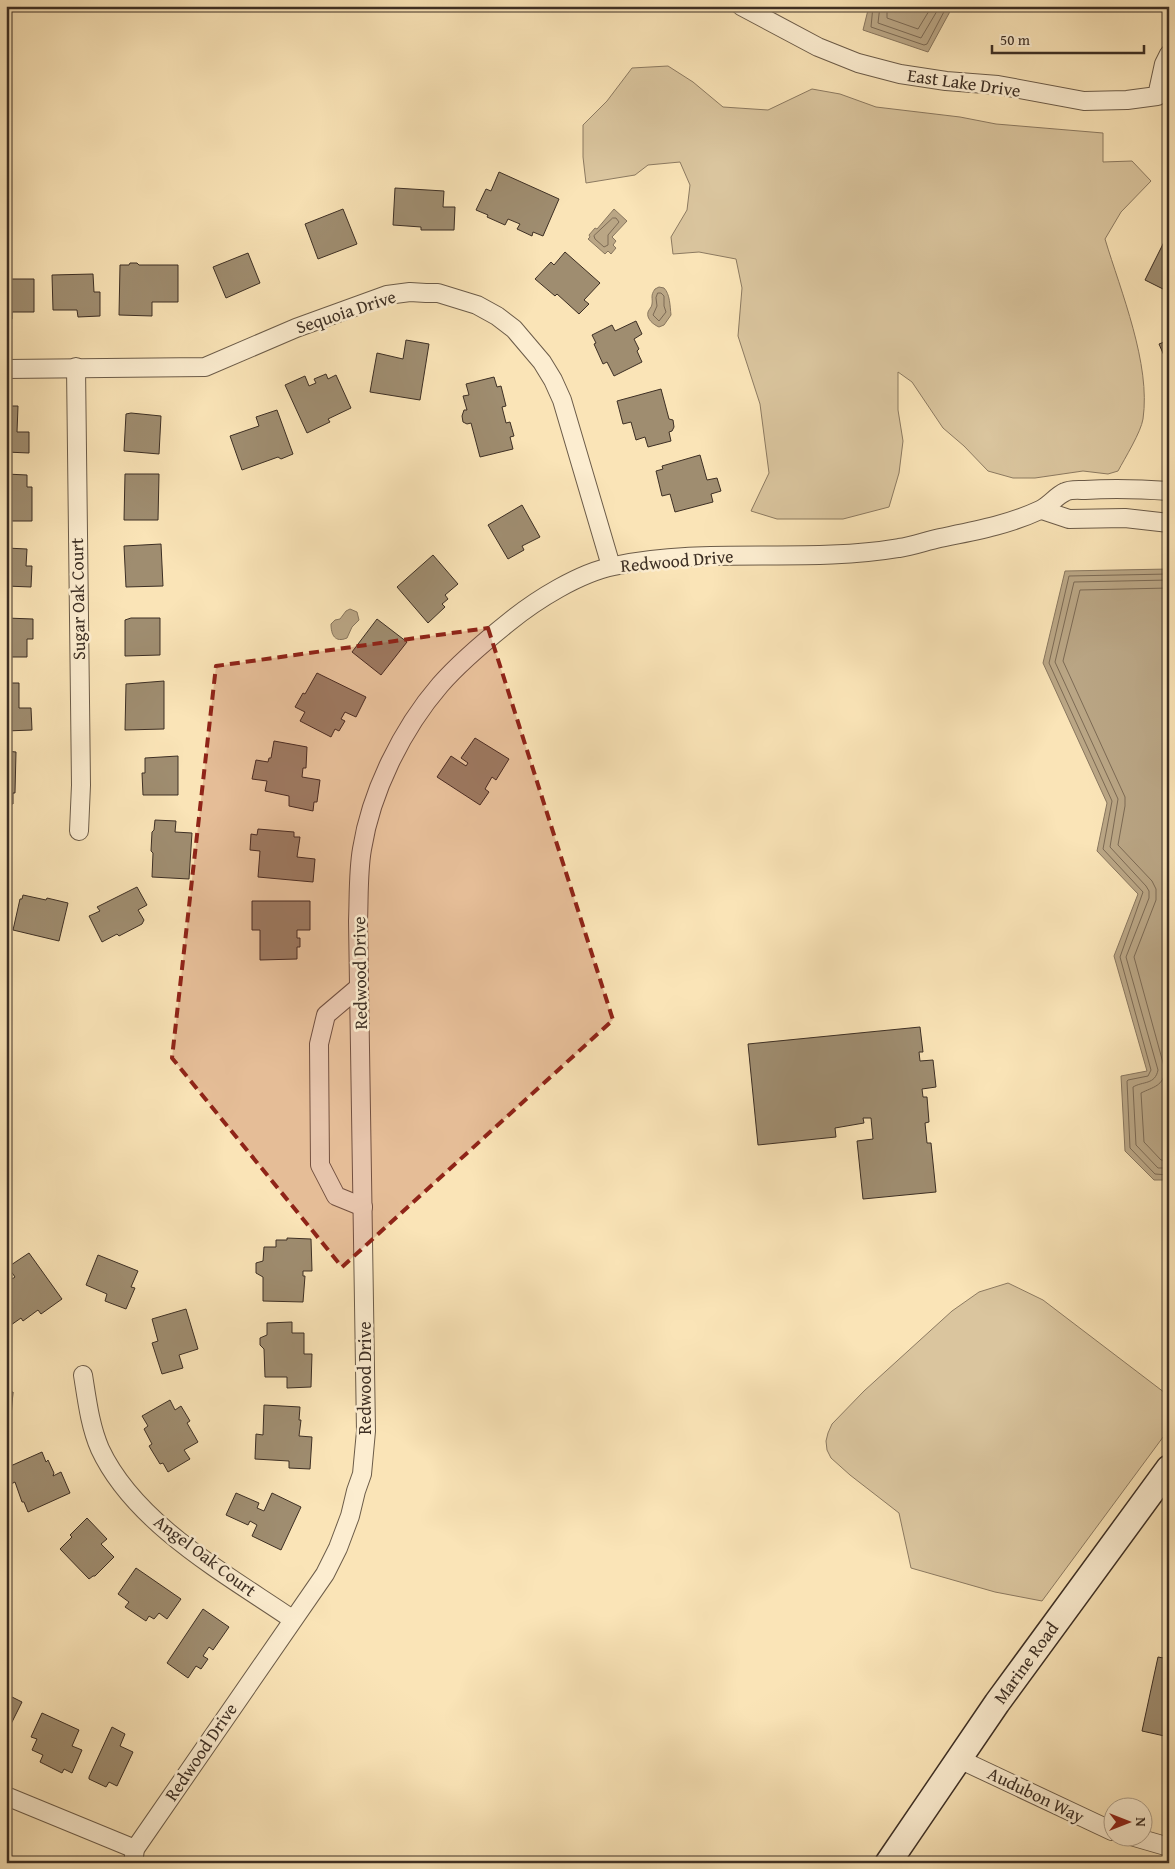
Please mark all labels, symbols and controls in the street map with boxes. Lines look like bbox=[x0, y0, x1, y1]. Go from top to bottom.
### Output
scale bar bbox=[992, 22, 1145, 54]
text: 50 m bbox=[1000, 29, 1031, 50]
street label: East Lake Drive bbox=[906, 61, 1022, 104]
street label: Sequoia Drive bbox=[292, 283, 399, 340]
street label: Sugar Oak Court bbox=[63, 537, 92, 660]
street label: Redwood Drive bbox=[619, 542, 735, 579]
street label: Redwood Drive bbox=[345, 916, 374, 1030]
street label: Redwood Drive bbox=[351, 1321, 378, 1435]
street label: Angel Oak Court bbox=[148, 1508, 263, 1604]
street label: Marine Road bbox=[986, 1616, 1065, 1709]
street label: Redwood Drive bbox=[158, 1697, 243, 1806]
street label: Audubon Way bbox=[983, 1759, 1089, 1830]
north arrow bbox=[1102, 1796, 1152, 1846]
text: N bbox=[1131, 1817, 1151, 1827]

